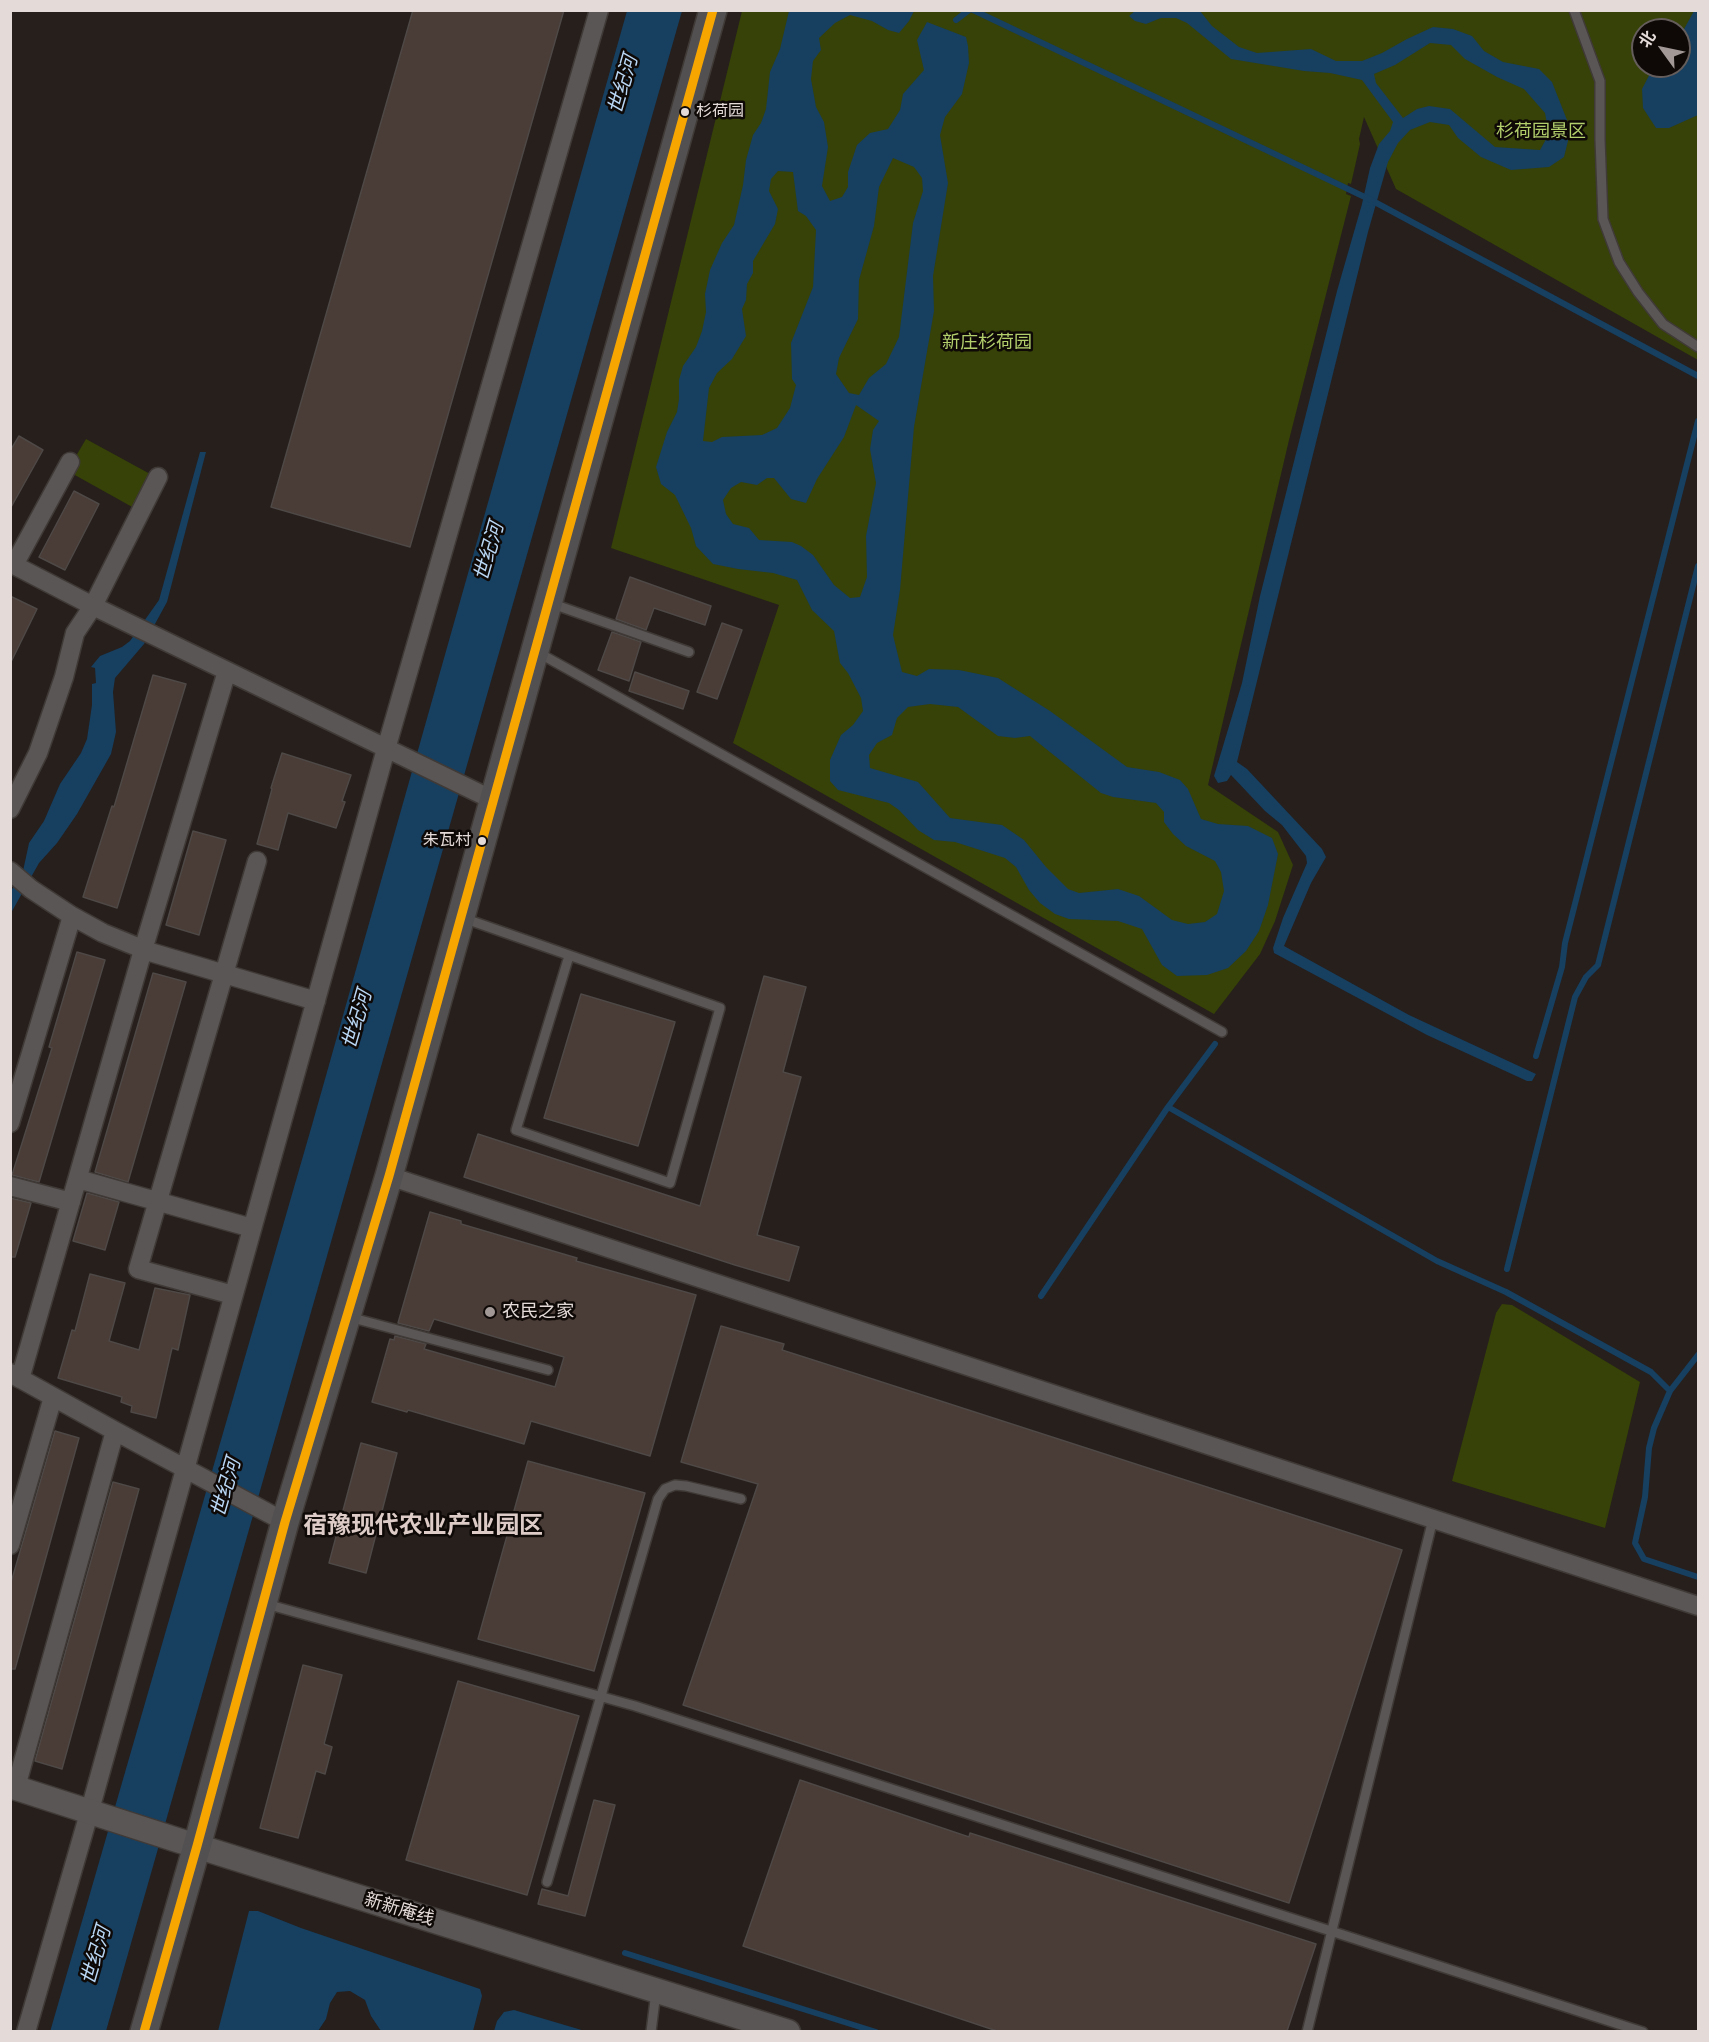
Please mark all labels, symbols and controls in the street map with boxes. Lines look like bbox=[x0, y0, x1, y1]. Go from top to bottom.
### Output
north arrow bbox=[1631, 18, 1691, 78]
text: 北 bbox=[1635, 27, 1660, 51]
water label: 世纪河 bbox=[604, 53, 644, 117]
place label: 杉荷园 bbox=[696, 102, 744, 122]
marker: 杉荷园 bbox=[679, 106, 691, 118]
park label: 杉荷园景区 bbox=[1496, 121, 1586, 143]
park label: 新庄杉荷园 bbox=[942, 332, 1032, 354]
water label: 世纪河 bbox=[470, 520, 510, 584]
place label: 朱瓦村 bbox=[423, 831, 471, 851]
marker: 朱瓦村 bbox=[476, 835, 488, 847]
water label: 世纪河 bbox=[338, 988, 378, 1052]
place label: 农民之家 bbox=[502, 1301, 574, 1323]
marker: 农民之家 bbox=[483, 1305, 497, 1319]
water label: 世纪河 bbox=[207, 1456, 247, 1520]
district label: 宿豫现代农业产业园区 bbox=[303, 1513, 543, 1541]
street label: 新新庵线 bbox=[361, 1889, 437, 1931]
water label: 世纪河 bbox=[77, 1924, 117, 1988]

